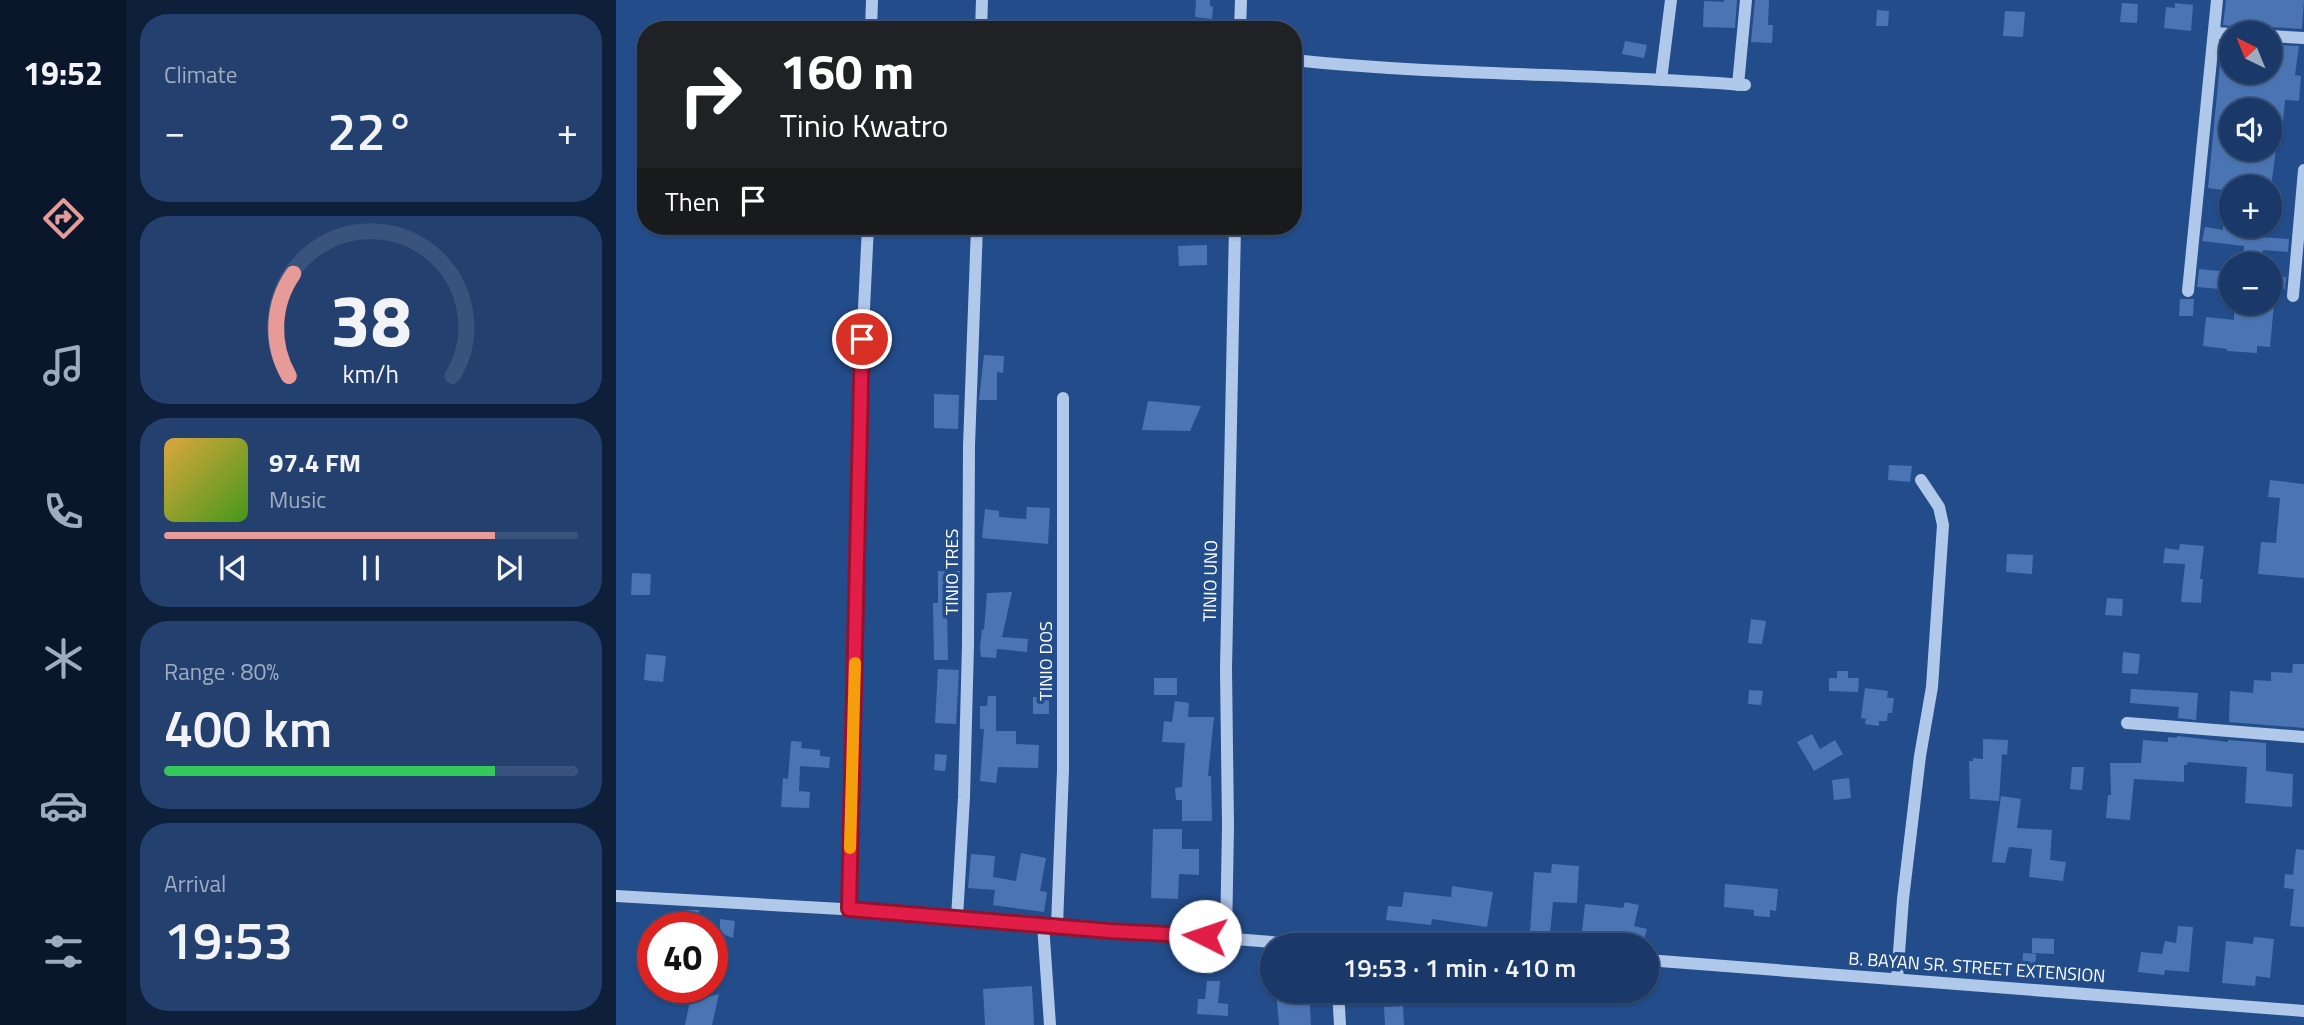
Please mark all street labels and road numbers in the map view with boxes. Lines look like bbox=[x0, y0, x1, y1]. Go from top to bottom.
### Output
street label: TINIO TRES bbox=[938, 529, 965, 615]
street label: TINIO UNO bbox=[1196, 540, 1224, 622]
street label: TINIO DOS bbox=[1032, 621, 1059, 701]
street label: B. BAYAN SR. STREET EXTENSION bbox=[1848, 945, 2106, 989]

